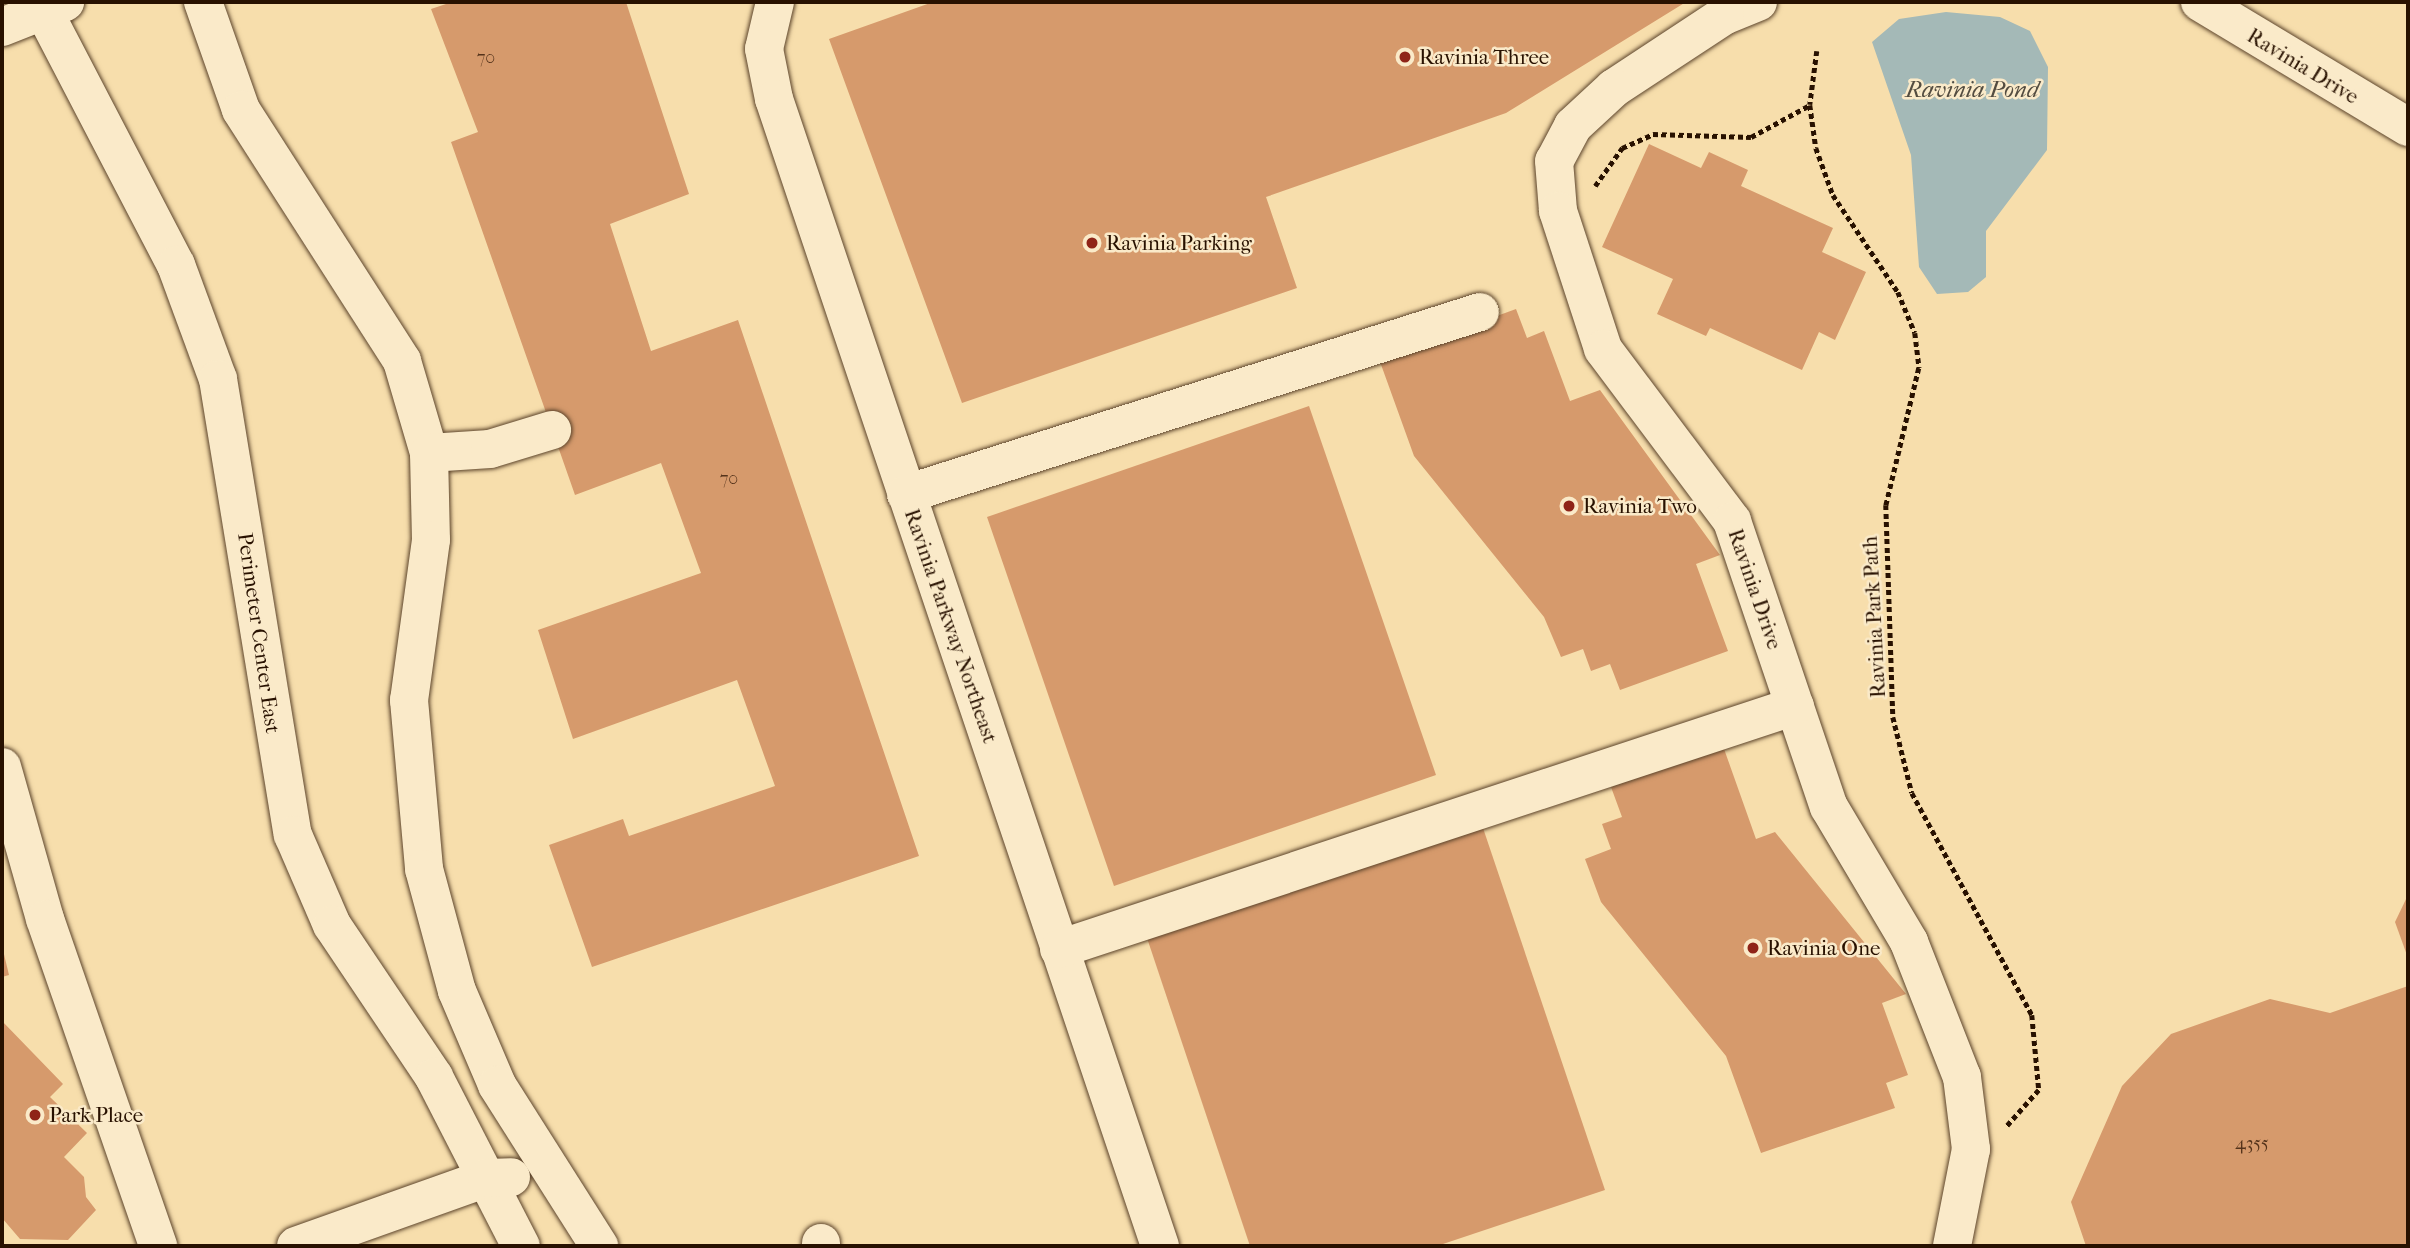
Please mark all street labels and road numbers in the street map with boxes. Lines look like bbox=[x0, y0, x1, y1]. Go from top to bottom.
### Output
street label: Ravinia Drive bbox=[2243, 23, 2363, 109]
street label: Ravinia Parkway Northeast bbox=[899, 506, 1003, 746]
street label: Ravinia Drive bbox=[1723, 526, 1787, 652]
street label: Perimeter Center East bbox=[232, 531, 286, 735]
street label: Ravinia Park Path bbox=[1857, 535, 1891, 699]

